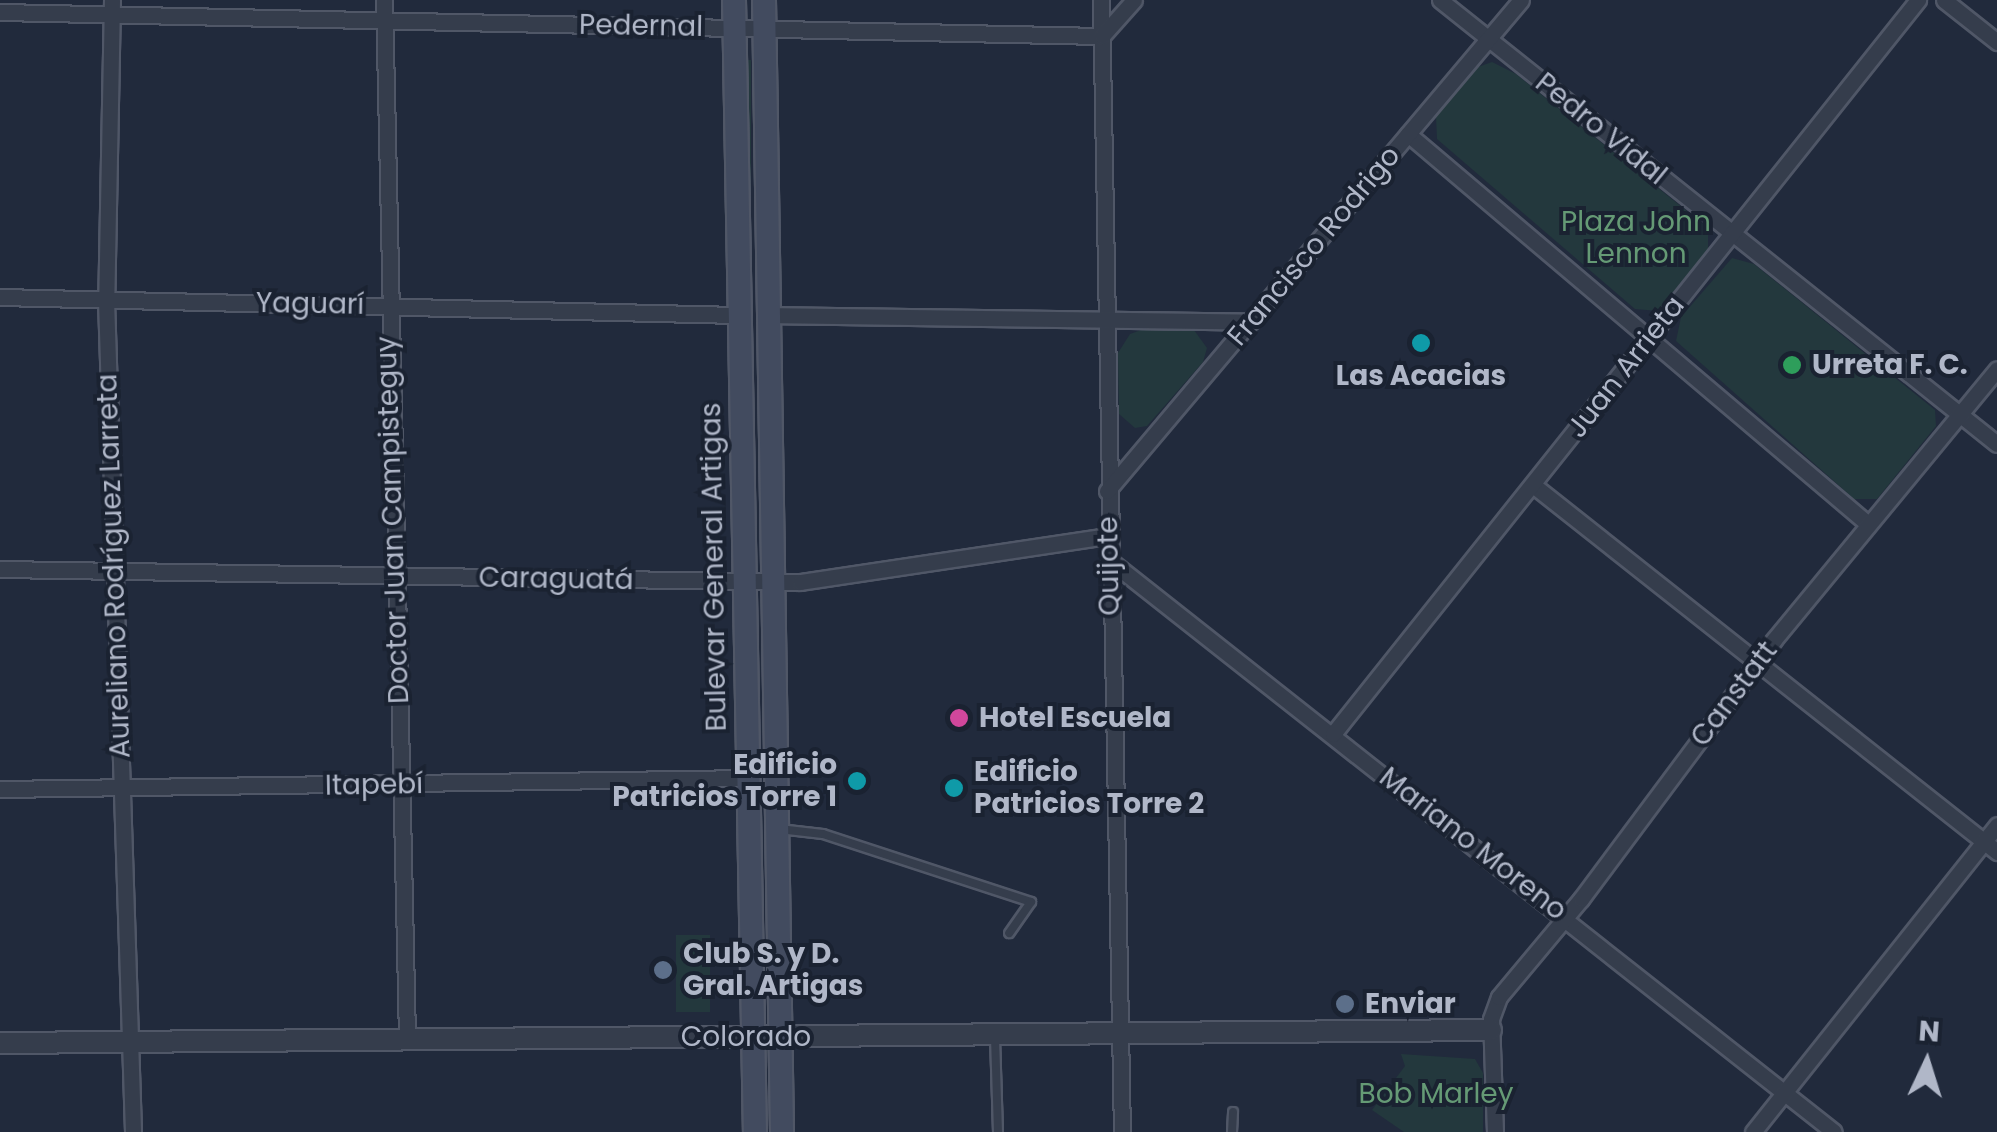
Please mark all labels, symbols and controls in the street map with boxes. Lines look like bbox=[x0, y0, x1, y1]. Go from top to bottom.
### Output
street label: Pedernal bbox=[579, 8, 703, 44]
street label: Pedro Vidal bbox=[1529, 66, 1673, 192]
street label: Francisco Rodrigo bbox=[1221, 139, 1407, 353]
park label: Plaza John Lennon bbox=[1561, 205, 1711, 271]
street label: Yaguarí bbox=[256, 286, 364, 322]
street label: Juan Arrieta bbox=[1560, 290, 1692, 444]
marker: Las Acacias bbox=[1410, 332, 1432, 354]
street label: Doctor Juan Campisteguy bbox=[370, 336, 416, 704]
place label: Urreta F. C. bbox=[1812, 348, 1968, 382]
marker: Urreta F. C. bbox=[1781, 354, 1803, 376]
place label: Las Acacias bbox=[1336, 359, 1506, 393]
street label: Aureliano Rodríguez Larreta bbox=[90, 373, 138, 759]
street label: Bulevar General Artigas bbox=[694, 402, 734, 732]
street label: Quijote bbox=[1091, 516, 1127, 616]
street label: Caraguatá bbox=[478, 561, 634, 597]
street label: Canstatt bbox=[1684, 635, 1784, 753]
place label: Hotel Escuela bbox=[979, 701, 1171, 735]
marker: Hotel Escuela bbox=[948, 707, 970, 729]
place label: Edificio Patricios Torre 1 bbox=[612, 748, 837, 814]
place label: Edificio Patricios Torre 2 bbox=[974, 755, 1204, 821]
street label: Mariano Moreno bbox=[1373, 760, 1573, 928]
street label: Itapebí bbox=[325, 767, 423, 803]
marker: Edificio Patricios Torre 1 bbox=[846, 770, 868, 792]
marker: Edificio Patricios Torre 2 bbox=[943, 777, 965, 799]
place label: Club S. y D. Gral. Artigas bbox=[683, 937, 863, 1003]
marker: Club S. y D. Gral. Artigas bbox=[652, 959, 674, 981]
place label: Enviar bbox=[1365, 987, 1456, 1021]
marker: Enviar bbox=[1334, 993, 1356, 1015]
text: N bbox=[1917, 1011, 1941, 1052]
north arrow bbox=[1877, 1012, 1977, 1112]
street label: Colorado bbox=[681, 1020, 811, 1054]
park label: Bob Marley bbox=[1359, 1077, 1513, 1111]

